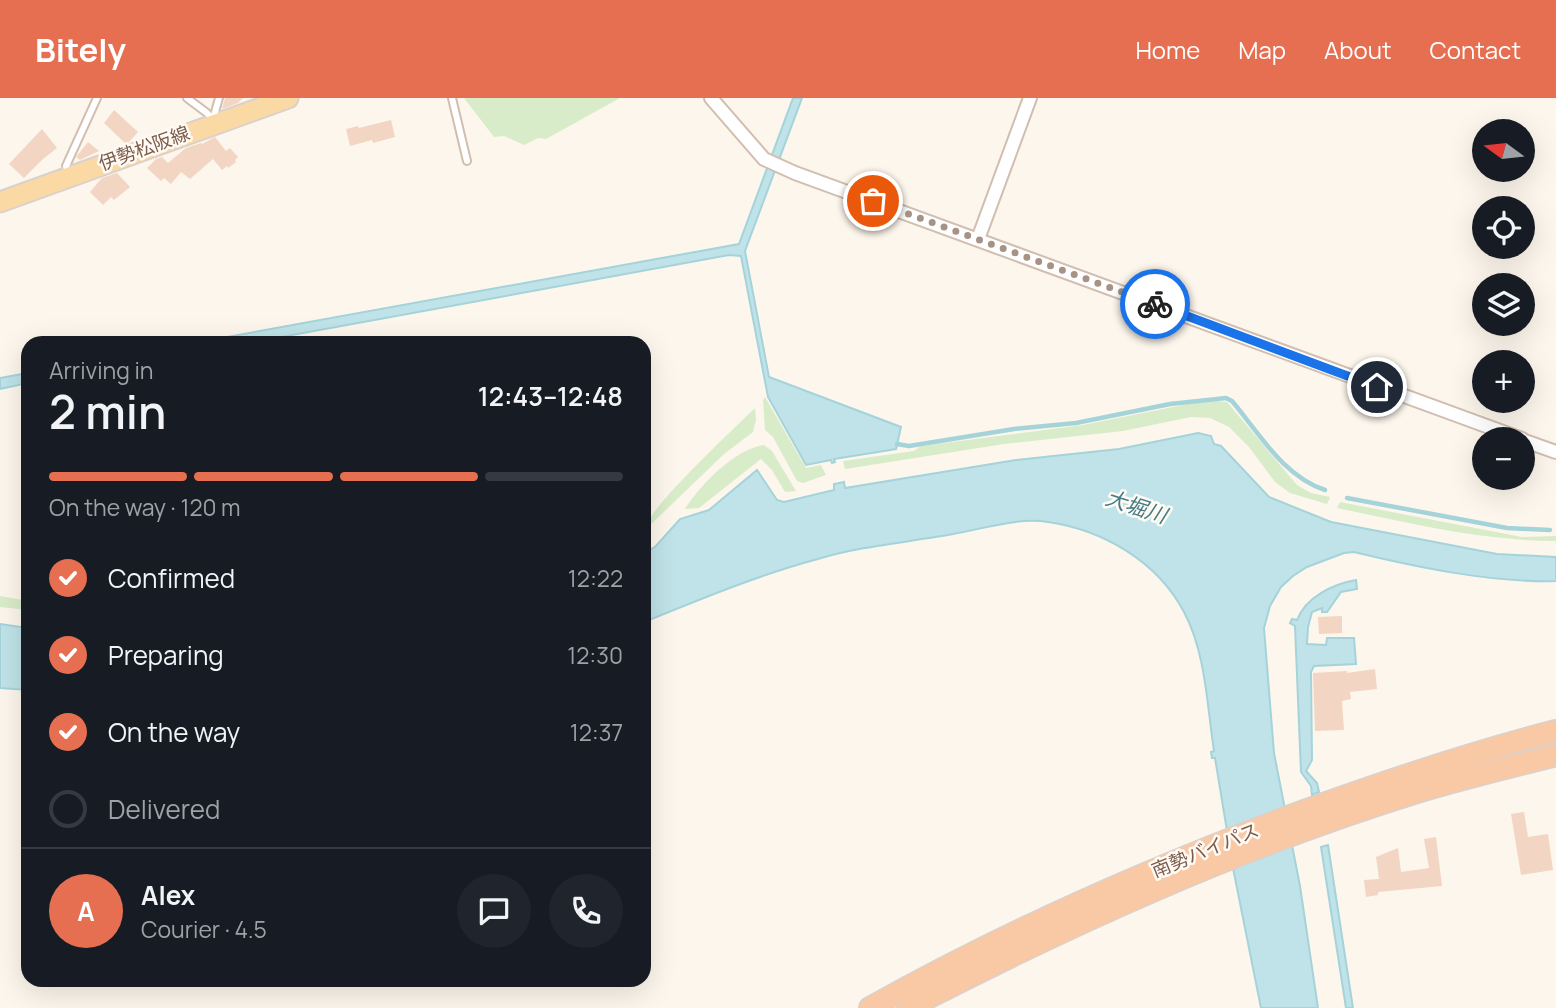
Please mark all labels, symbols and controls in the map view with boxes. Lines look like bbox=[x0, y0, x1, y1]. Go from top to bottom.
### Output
text: Bitely bbox=[35, 27, 126, 72]
text: Home bbox=[1135, 33, 1200, 66]
text: Map bbox=[1238, 33, 1286, 66]
text: About bbox=[1324, 33, 1392, 66]
text: Contact bbox=[1430, 33, 1521, 66]
north arrow bbox=[1472, 119, 1535, 182]
map controls bbox=[1472, 119, 1535, 490]
street label: 伊勢松阪線 bbox=[95, 120, 193, 176]
pin bbox=[843, 171, 903, 231]
icon: bag bbox=[854, 182, 892, 220]
button: locate bbox=[1472, 196, 1535, 259]
courier bbox=[1120, 269, 1190, 339]
button: layers bbox=[1472, 273, 1535, 336]
icon: bike bbox=[1136, 285, 1174, 323]
button: + bbox=[1472, 350, 1535, 413]
text: Arriving in bbox=[49, 354, 154, 386]
pin bbox=[1347, 357, 1407, 417]
icon: home bbox=[1358, 368, 1396, 406]
text: 12:43–12:48 bbox=[478, 378, 623, 414]
text: 2 min bbox=[49, 380, 166, 443]
button: − bbox=[1472, 427, 1535, 490]
water label: 大堀川 bbox=[1102, 483, 1172, 530]
text: On the way · 120 m bbox=[49, 491, 241, 523]
icon: check bbox=[49, 559, 87, 597]
text: Confirmed bbox=[108, 560, 235, 596]
text: 12:22 bbox=[568, 562, 623, 594]
icon: check bbox=[49, 636, 87, 674]
text: Preparing bbox=[108, 637, 224, 673]
text: 12:30 bbox=[567, 639, 623, 671]
icon: check bbox=[49, 713, 87, 751]
text: On the way bbox=[108, 714, 240, 750]
text: 12:37 bbox=[570, 716, 623, 748]
text: Delivered bbox=[108, 791, 220, 827]
street label: 南勢バイパス bbox=[1147, 817, 1263, 883]
button: chat bbox=[457, 874, 531, 948]
button: phone bbox=[549, 874, 623, 948]
text: Alex bbox=[141, 877, 195, 913]
text: A bbox=[77, 893, 95, 929]
text: Courier · 4.5 bbox=[141, 913, 267, 945]

